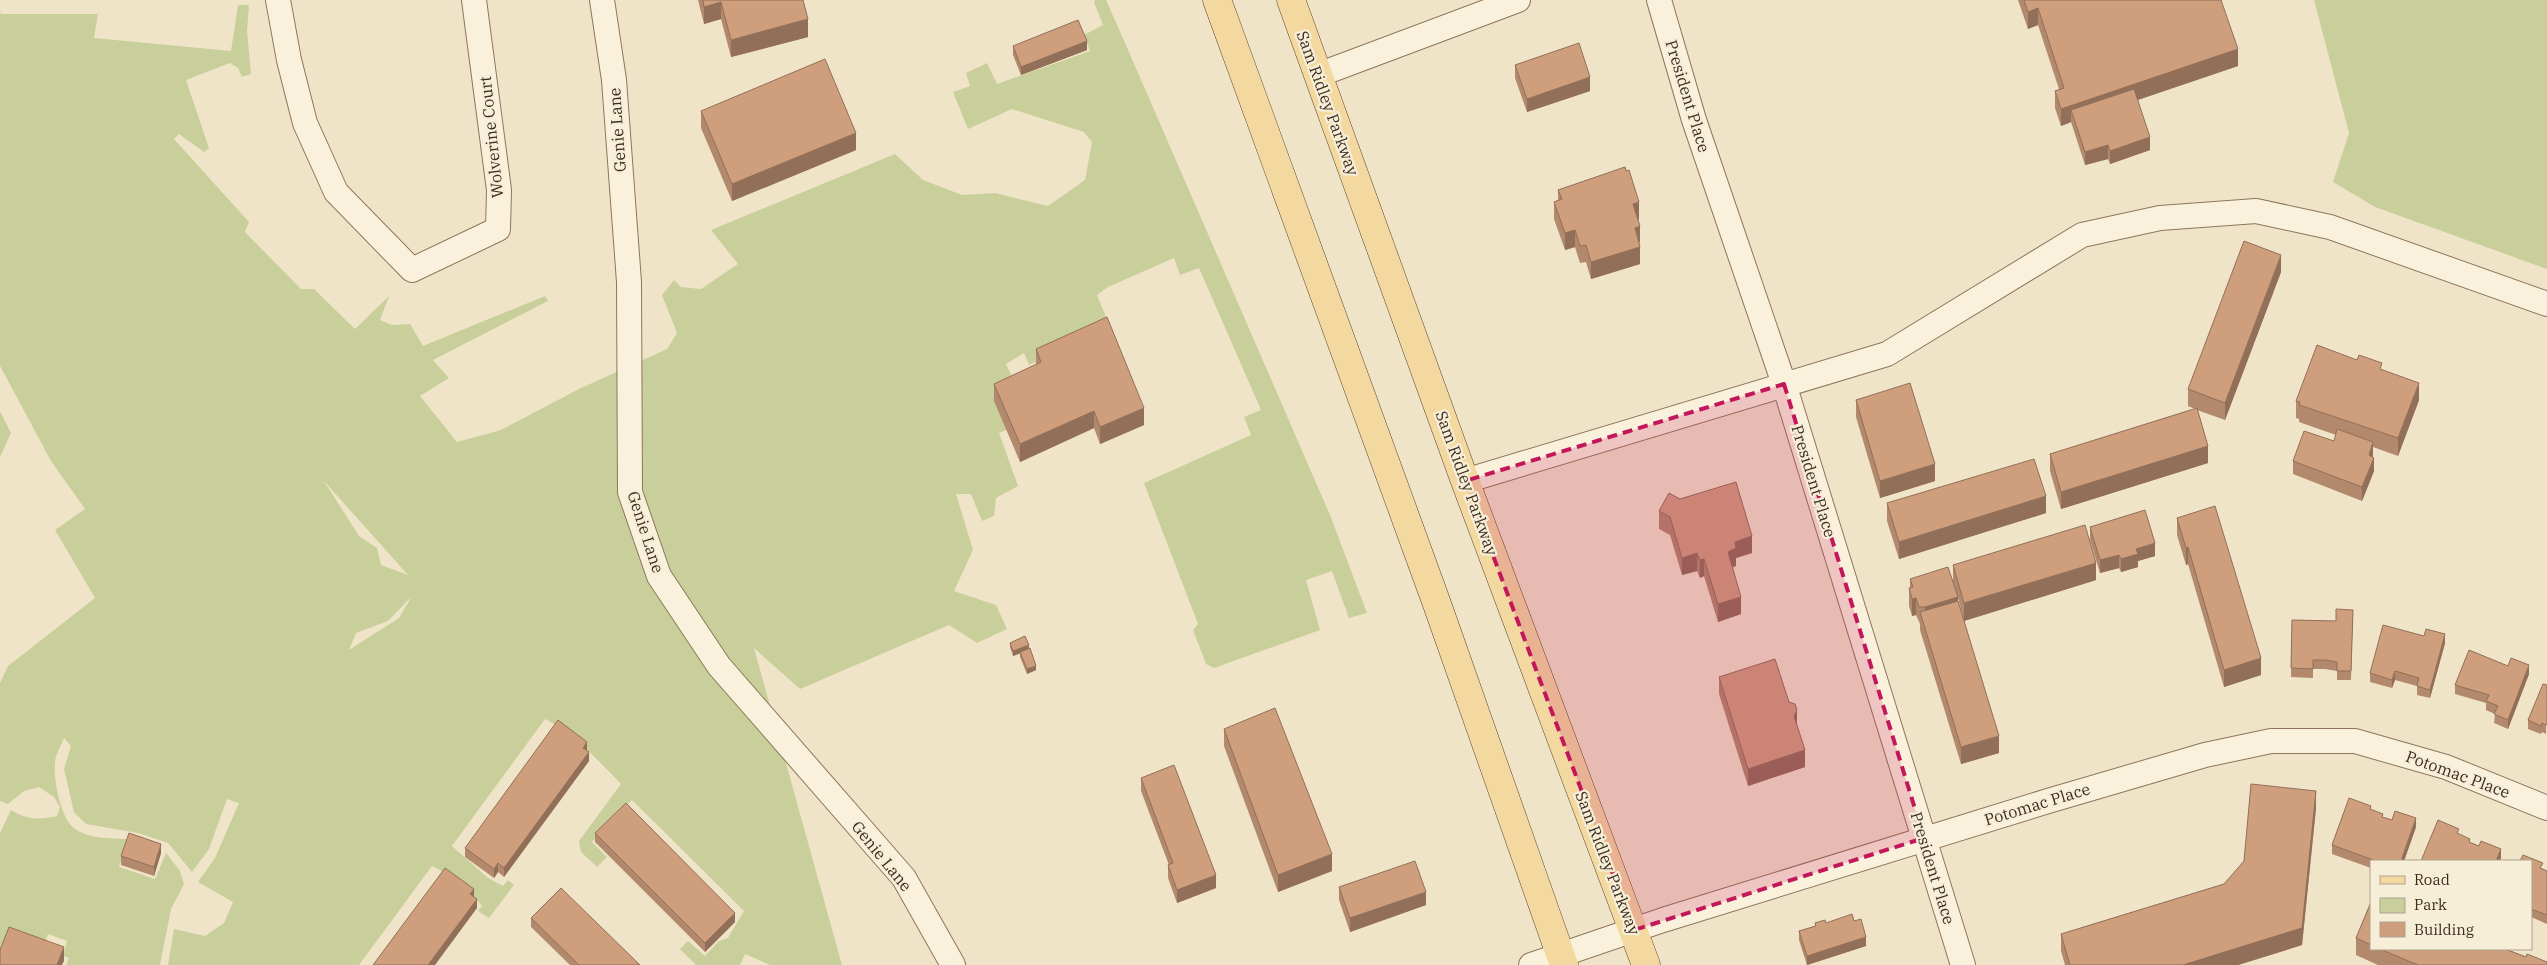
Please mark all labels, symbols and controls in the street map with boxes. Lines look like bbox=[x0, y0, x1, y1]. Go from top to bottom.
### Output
street label: Sam Ridley Parkway bbox=[1293, 28, 1364, 179]
street label: President Place bbox=[1661, 37, 1715, 155]
street label: Wolverine Court bbox=[475, 75, 507, 199]
street label: Genie Lane bbox=[604, 87, 630, 173]
street label: Sam Ridley Parkway bbox=[1432, 408, 1503, 559]
street label: President Place bbox=[1787, 422, 1841, 540]
street label: Genie Lane bbox=[623, 489, 669, 575]
street label: Potomac Place bbox=[2403, 746, 2513, 802]
street label: Potomac Place bbox=[1982, 778, 2092, 830]
street label: Sam Ridley Parkway bbox=[1571, 788, 1645, 938]
street label: President Place bbox=[1906, 809, 1960, 927]
street label: Genie Lane bbox=[848, 817, 916, 895]
legend bbox=[2370, 860, 2532, 950]
text: Road bbox=[2414, 870, 2450, 889]
text: Park bbox=[2414, 895, 2447, 914]
text: Building bbox=[2414, 920, 2474, 939]

